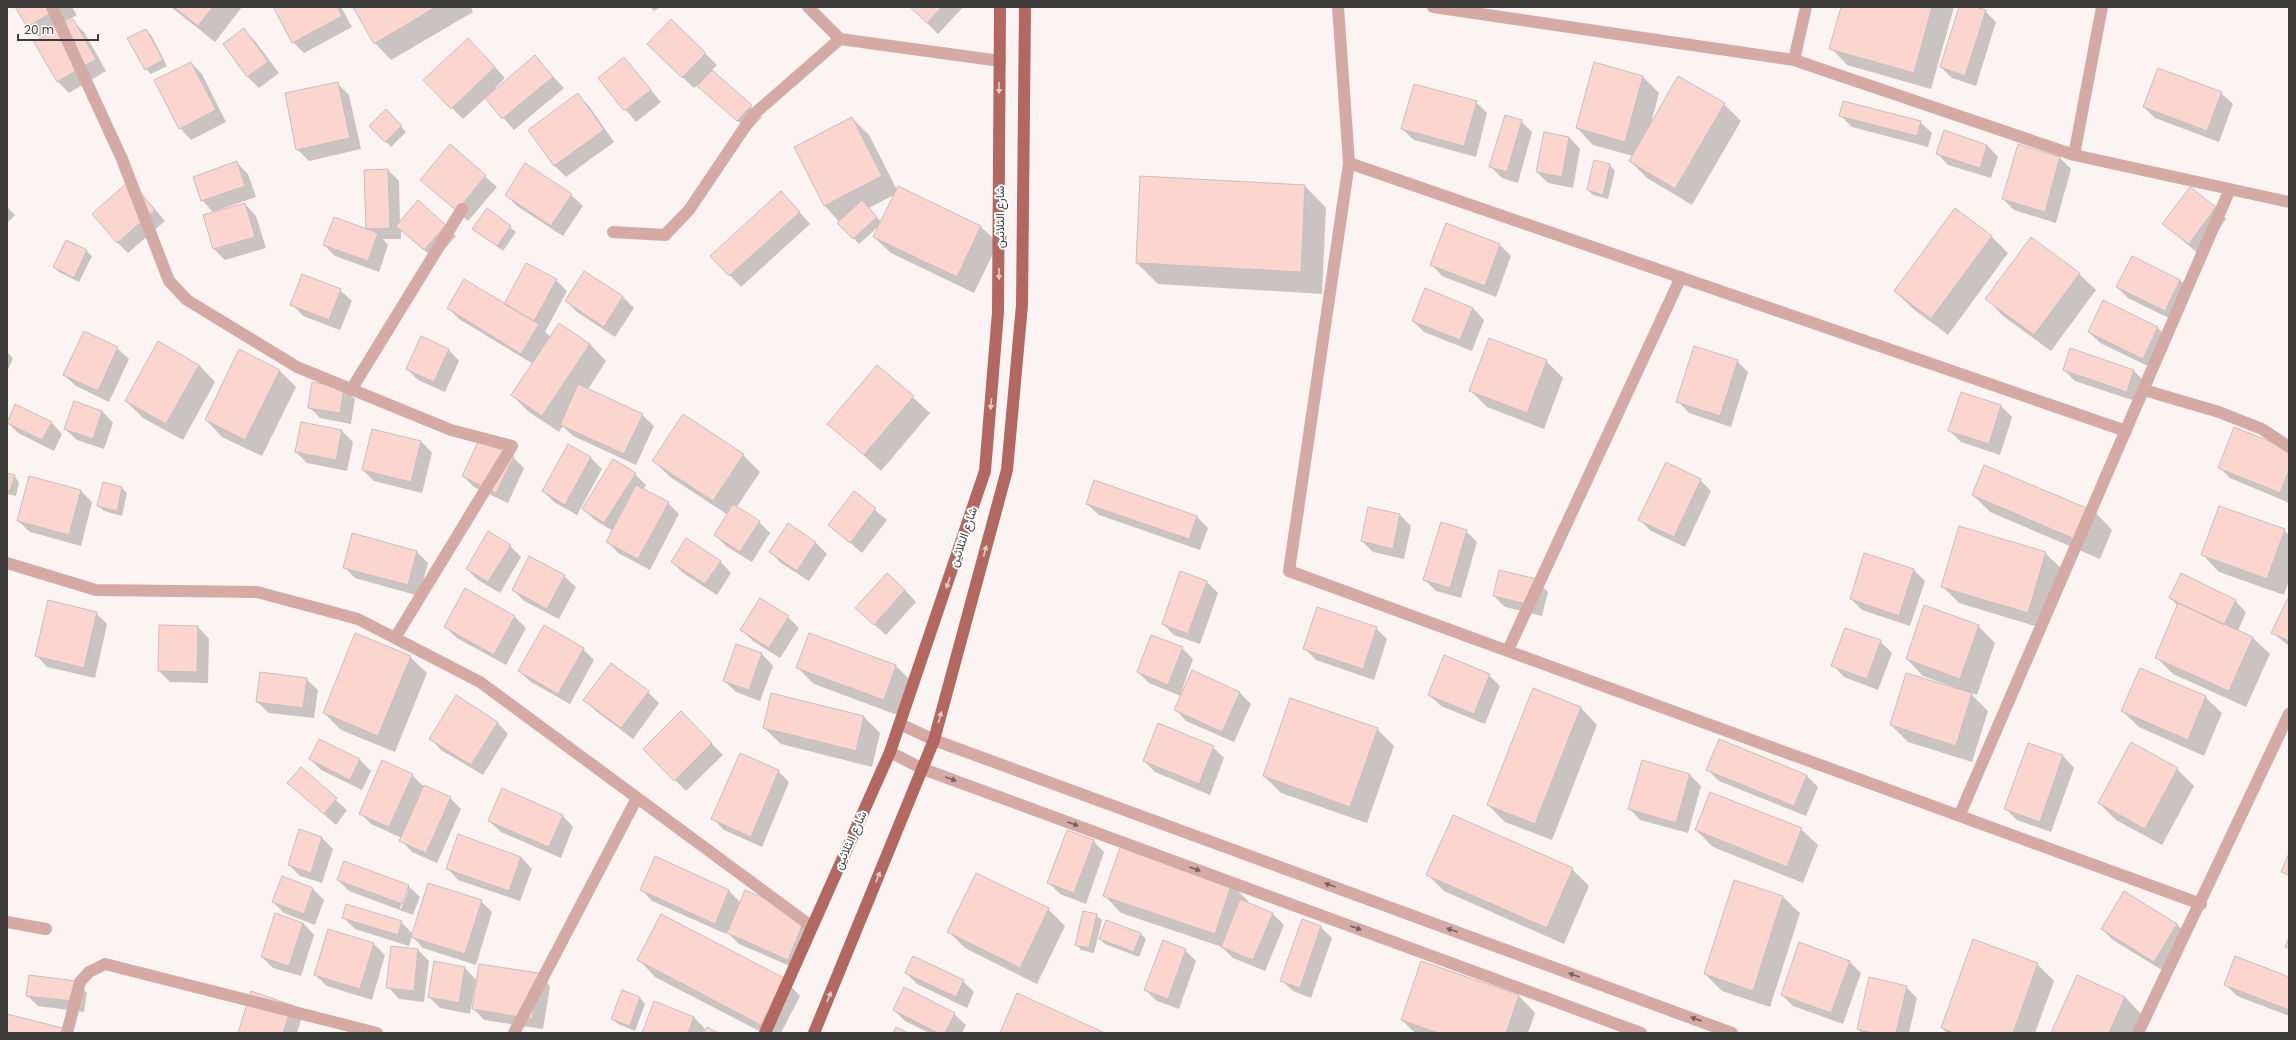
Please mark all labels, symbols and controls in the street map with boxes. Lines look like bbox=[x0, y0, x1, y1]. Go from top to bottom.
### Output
scale bar bbox=[18, 16, 98, 42]
text: 20 m bbox=[24, 21, 54, 38]
one-way arrow bbox=[996, 82, 1002, 95]
street label: شارع الثلاثين bbox=[991, 186, 1009, 248]
one-way arrow bbox=[996, 268, 1002, 281]
one-way arrow bbox=[987, 398, 994, 410]
street label: شارع الثلاثين bbox=[945, 505, 982, 570]
one-way arrow bbox=[983, 544, 989, 557]
one-way arrow bbox=[944, 578, 950, 590]
one-way arrow bbox=[937, 710, 943, 722]
one-way arrow bbox=[945, 776, 957, 782]
street label: شارع الثلاثين bbox=[830, 808, 871, 872]
one-way arrow bbox=[1067, 821, 1079, 827]
one-way arrow bbox=[1189, 866, 1201, 872]
one-way arrow bbox=[876, 870, 882, 882]
one-way arrow bbox=[1323, 882, 1335, 888]
one-way arrow bbox=[1351, 925, 1363, 931]
one-way arrow bbox=[1445, 926, 1457, 932]
one-way arrow bbox=[1567, 971, 1579, 977]
one-way arrow bbox=[826, 990, 832, 1002]
one-way arrow bbox=[1689, 1016, 1701, 1022]

